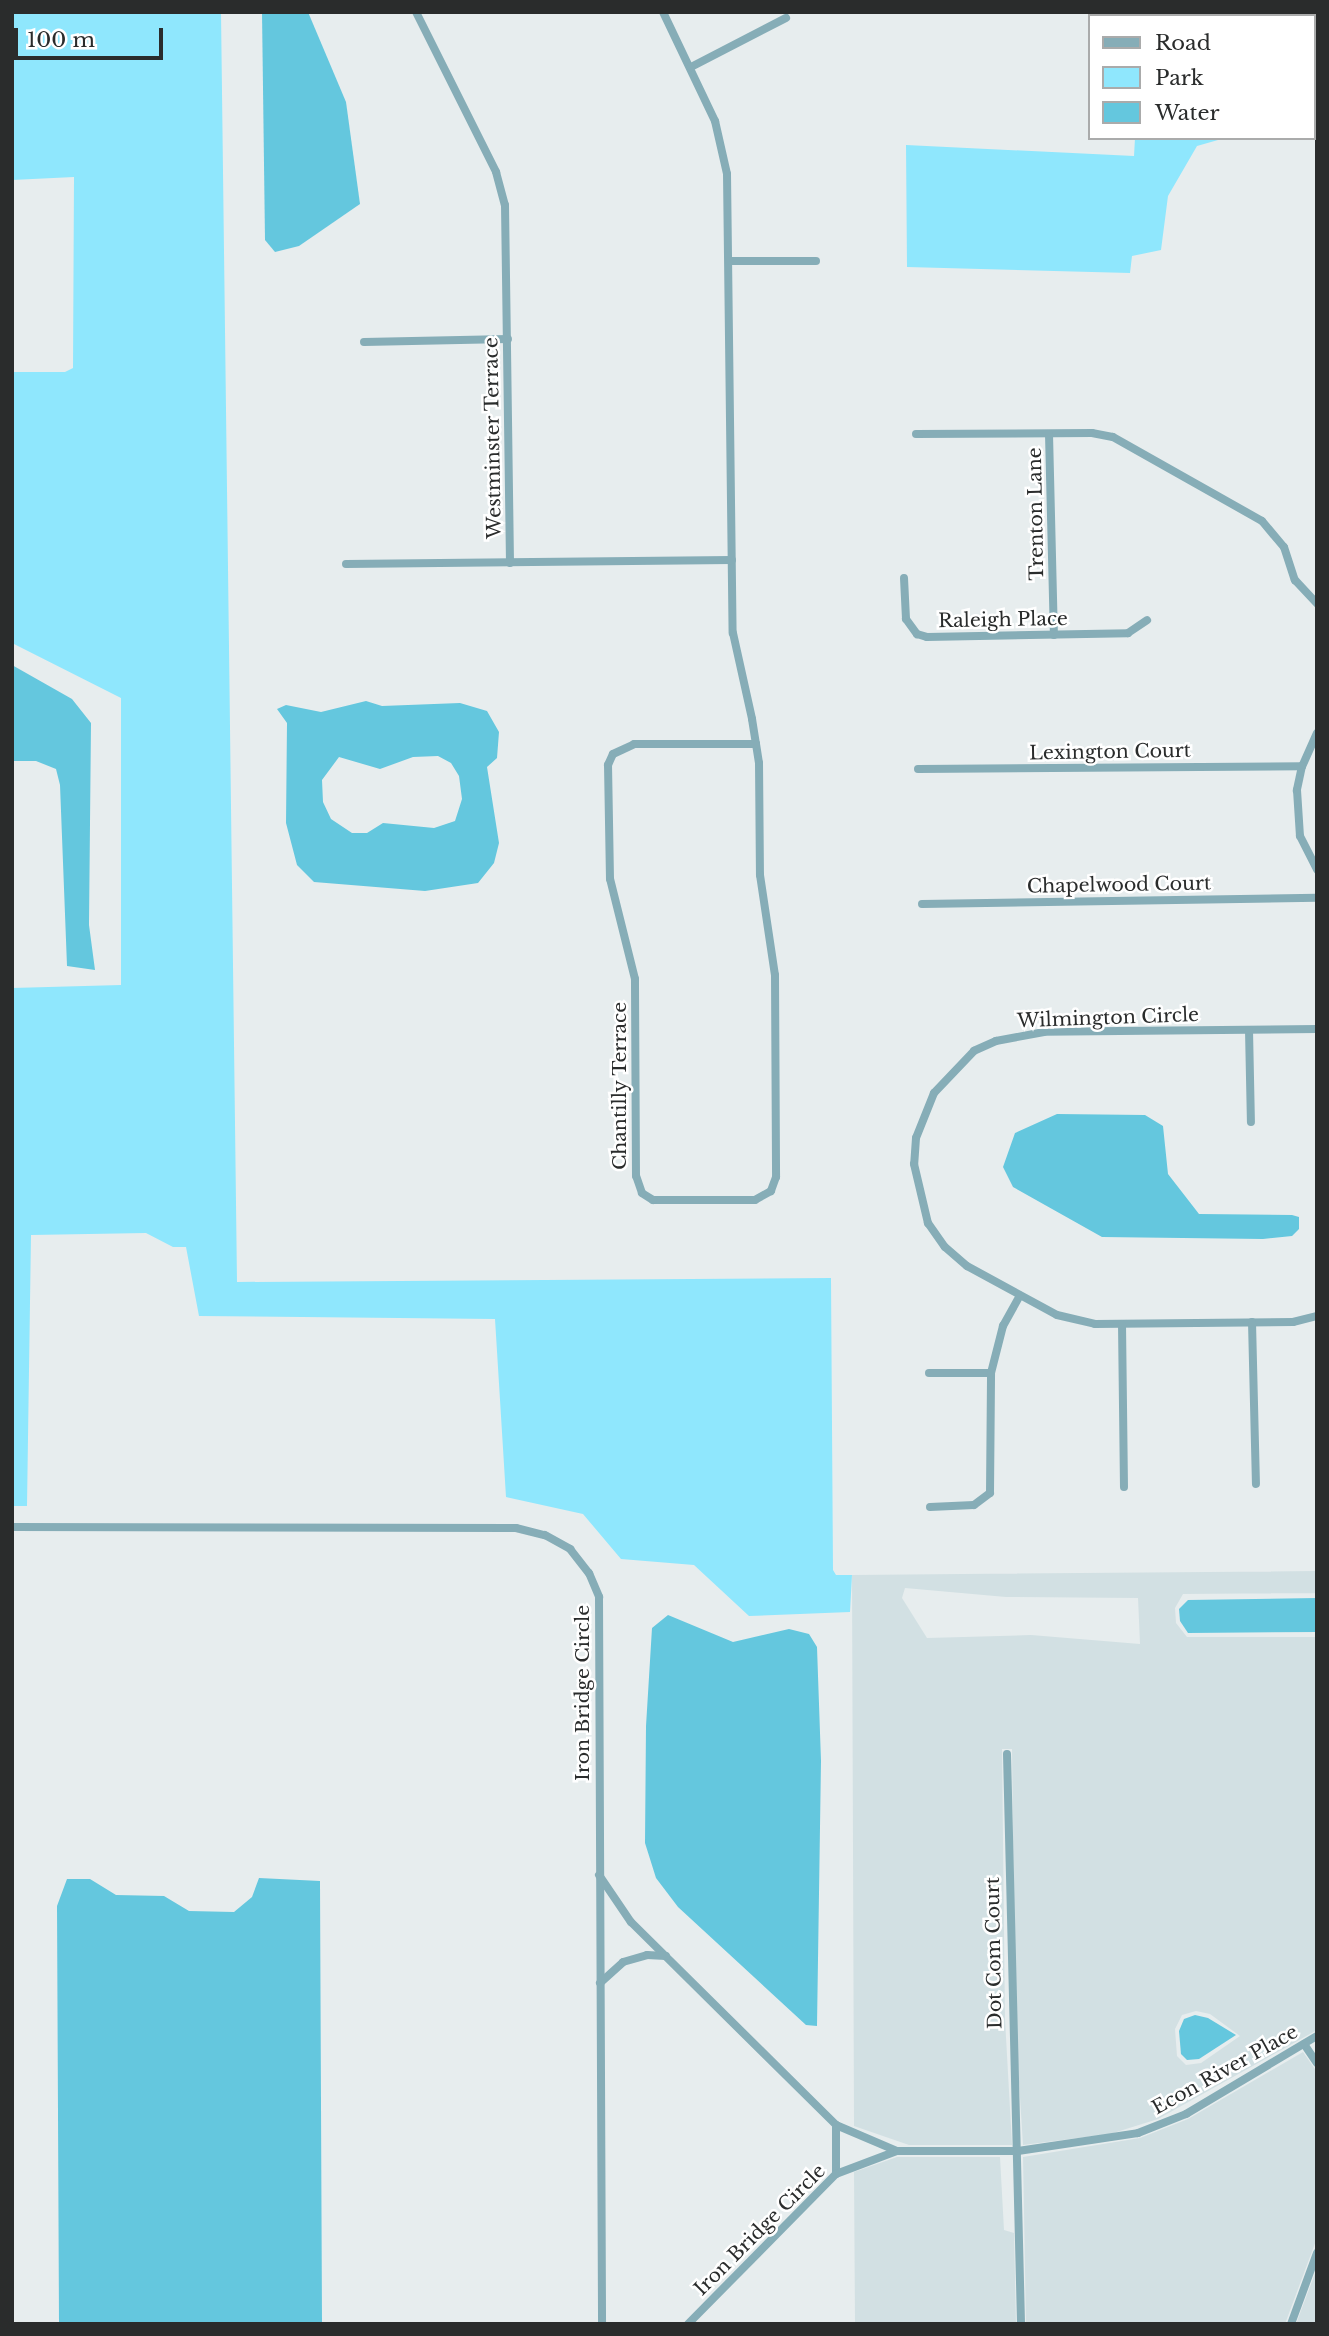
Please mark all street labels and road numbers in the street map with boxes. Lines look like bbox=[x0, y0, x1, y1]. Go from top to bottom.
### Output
street label: Westminster Terrace bbox=[480, 337, 506, 539]
street label: Trenton Lane bbox=[1023, 447, 1049, 581]
street label: Raleigh Place bbox=[938, 607, 1068, 633]
street label: Lexington Court bbox=[1029, 739, 1191, 765]
street label: Chapelwood Court bbox=[1027, 872, 1211, 898]
street label: Chantilly Terrace bbox=[609, 1001, 631, 1171]
street label: Wilmington Circle bbox=[1017, 1003, 1199, 1033]
street label: Iron Bridge Circle bbox=[572, 1605, 594, 1781]
street label: Dot Com Court bbox=[981, 1877, 1007, 2029]
street label: Econ River Place bbox=[1148, 2020, 1302, 2120]
street label: Iron Bridge Circle bbox=[690, 2160, 830, 2300]

